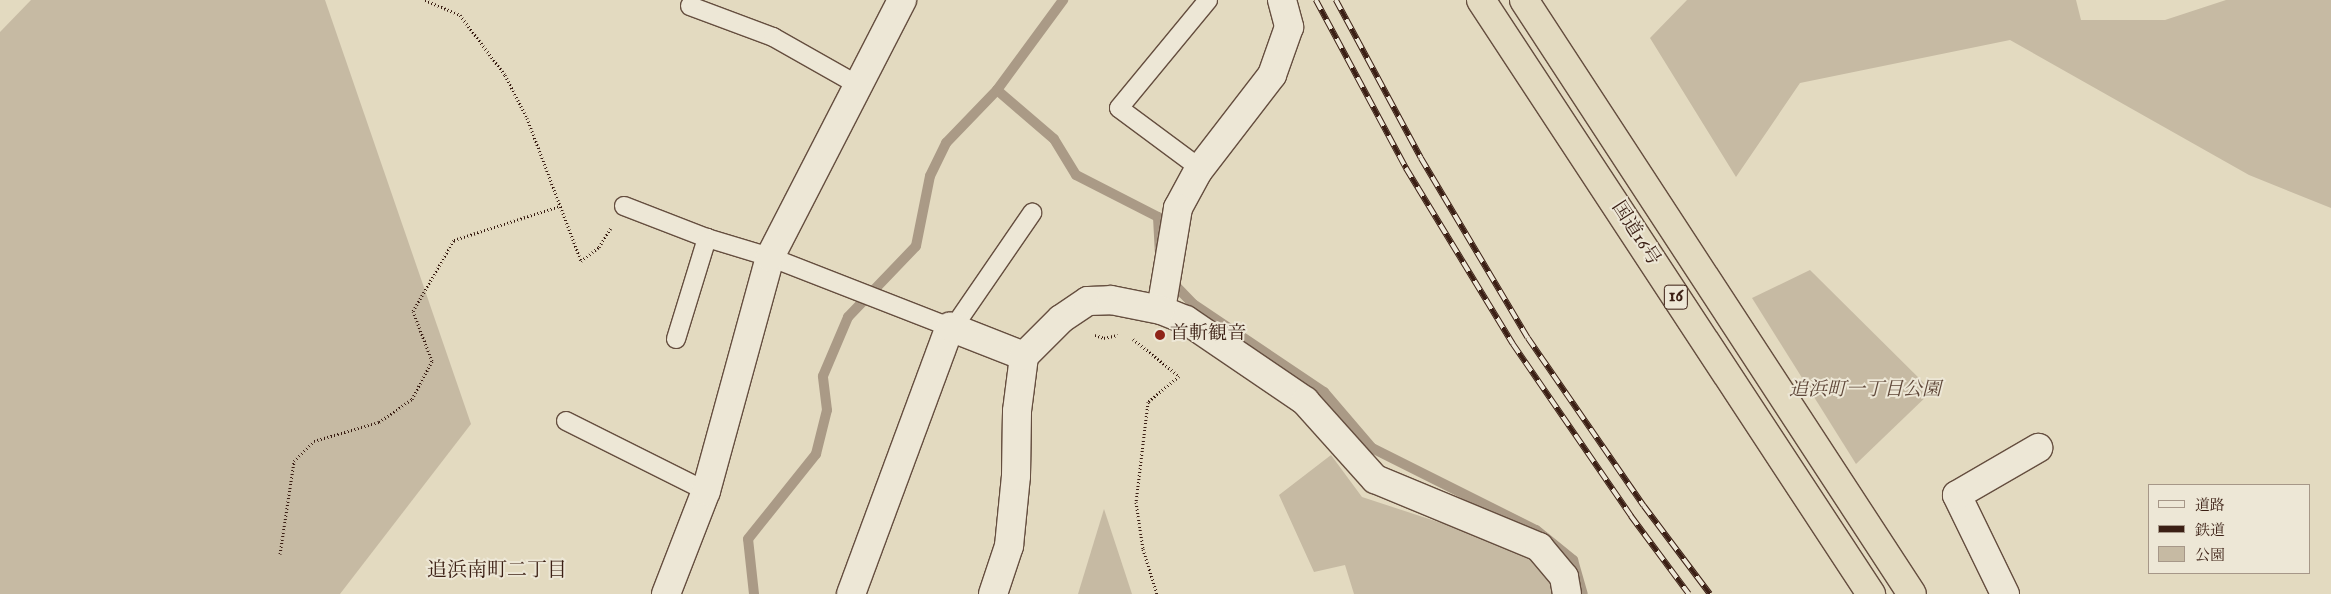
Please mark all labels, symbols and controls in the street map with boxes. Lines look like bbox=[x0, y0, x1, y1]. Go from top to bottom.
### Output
street label: 国道16号 bbox=[1606, 198, 1664, 270]
road number: 16 bbox=[1664, 282, 1688, 312]
place label: 首斬観音 bbox=[1170, 324, 1246, 346]
marker: 首斬観音 bbox=[1154, 329, 1166, 341]
park label: 追浜町一丁目公園 bbox=[1789, 380, 1941, 402]
legend bbox=[2148, 484, 2311, 574]
text: 道路 bbox=[2195, 496, 2225, 515]
text: 鉄道 bbox=[2195, 521, 2225, 540]
text: 公園 bbox=[2195, 546, 2225, 565]
district label: 追浜南町二丁目 bbox=[427, 558, 567, 582]

